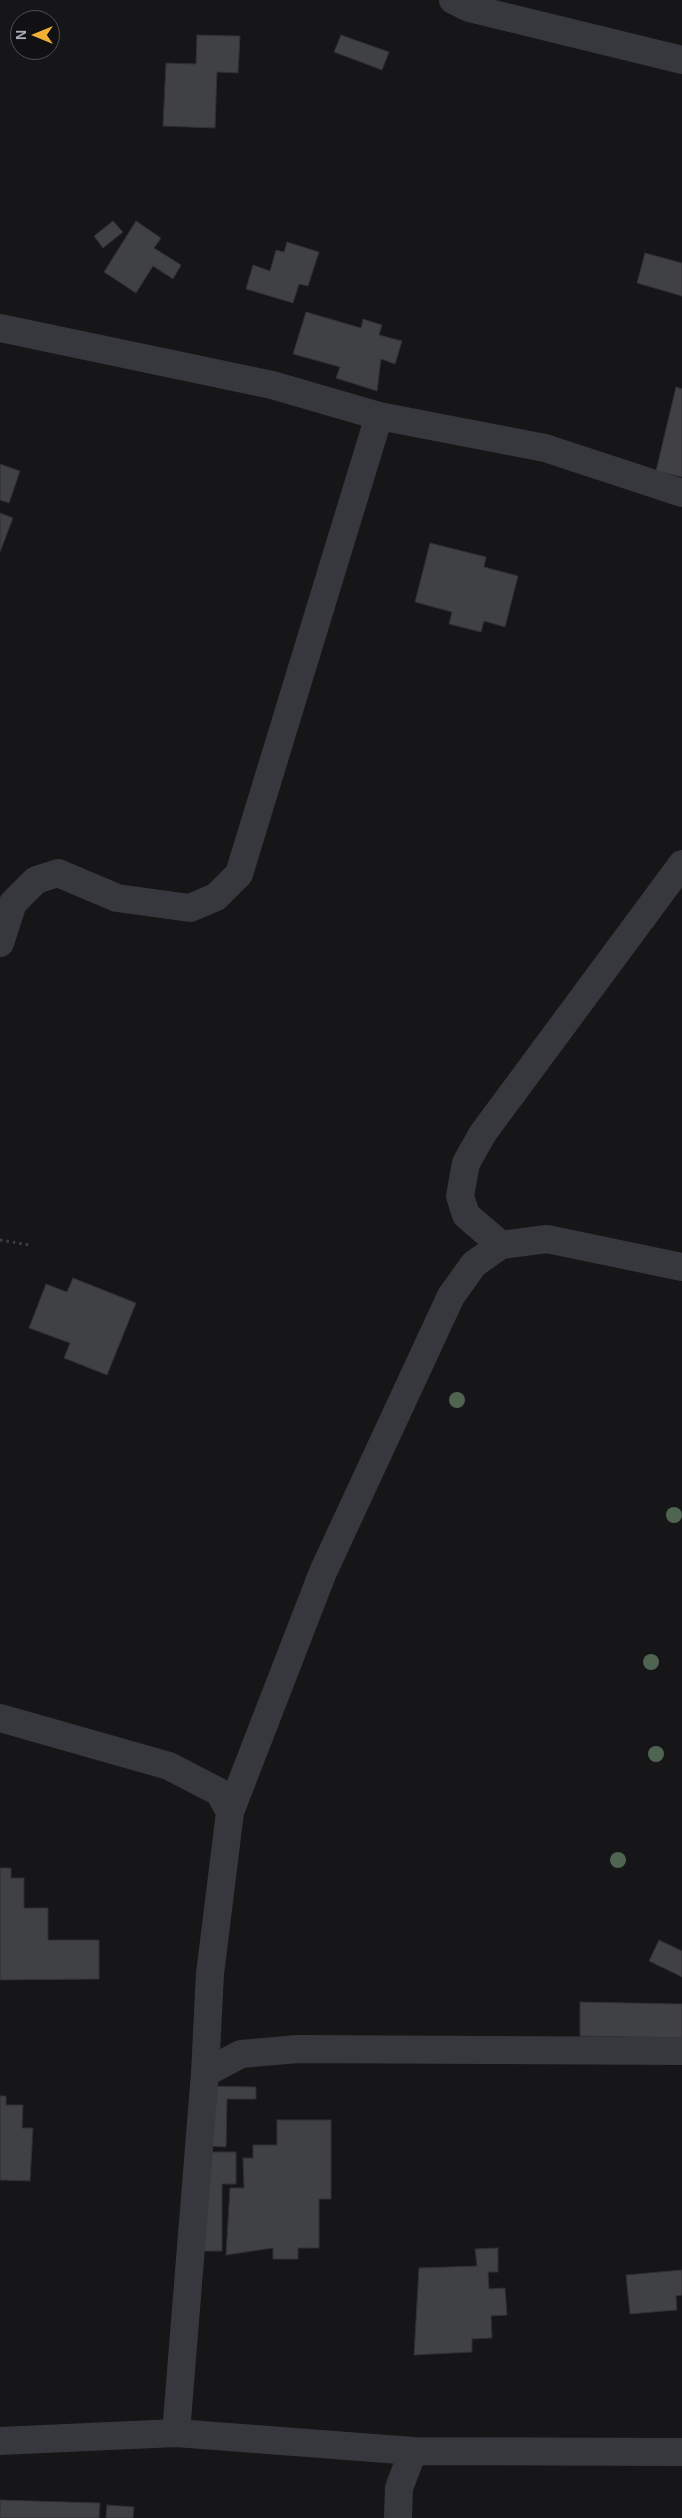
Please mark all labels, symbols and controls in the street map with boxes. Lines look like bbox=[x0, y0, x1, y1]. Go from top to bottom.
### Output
north arrow bbox=[10, 10, 60, 60]
text: N bbox=[13, 30, 29, 40]

